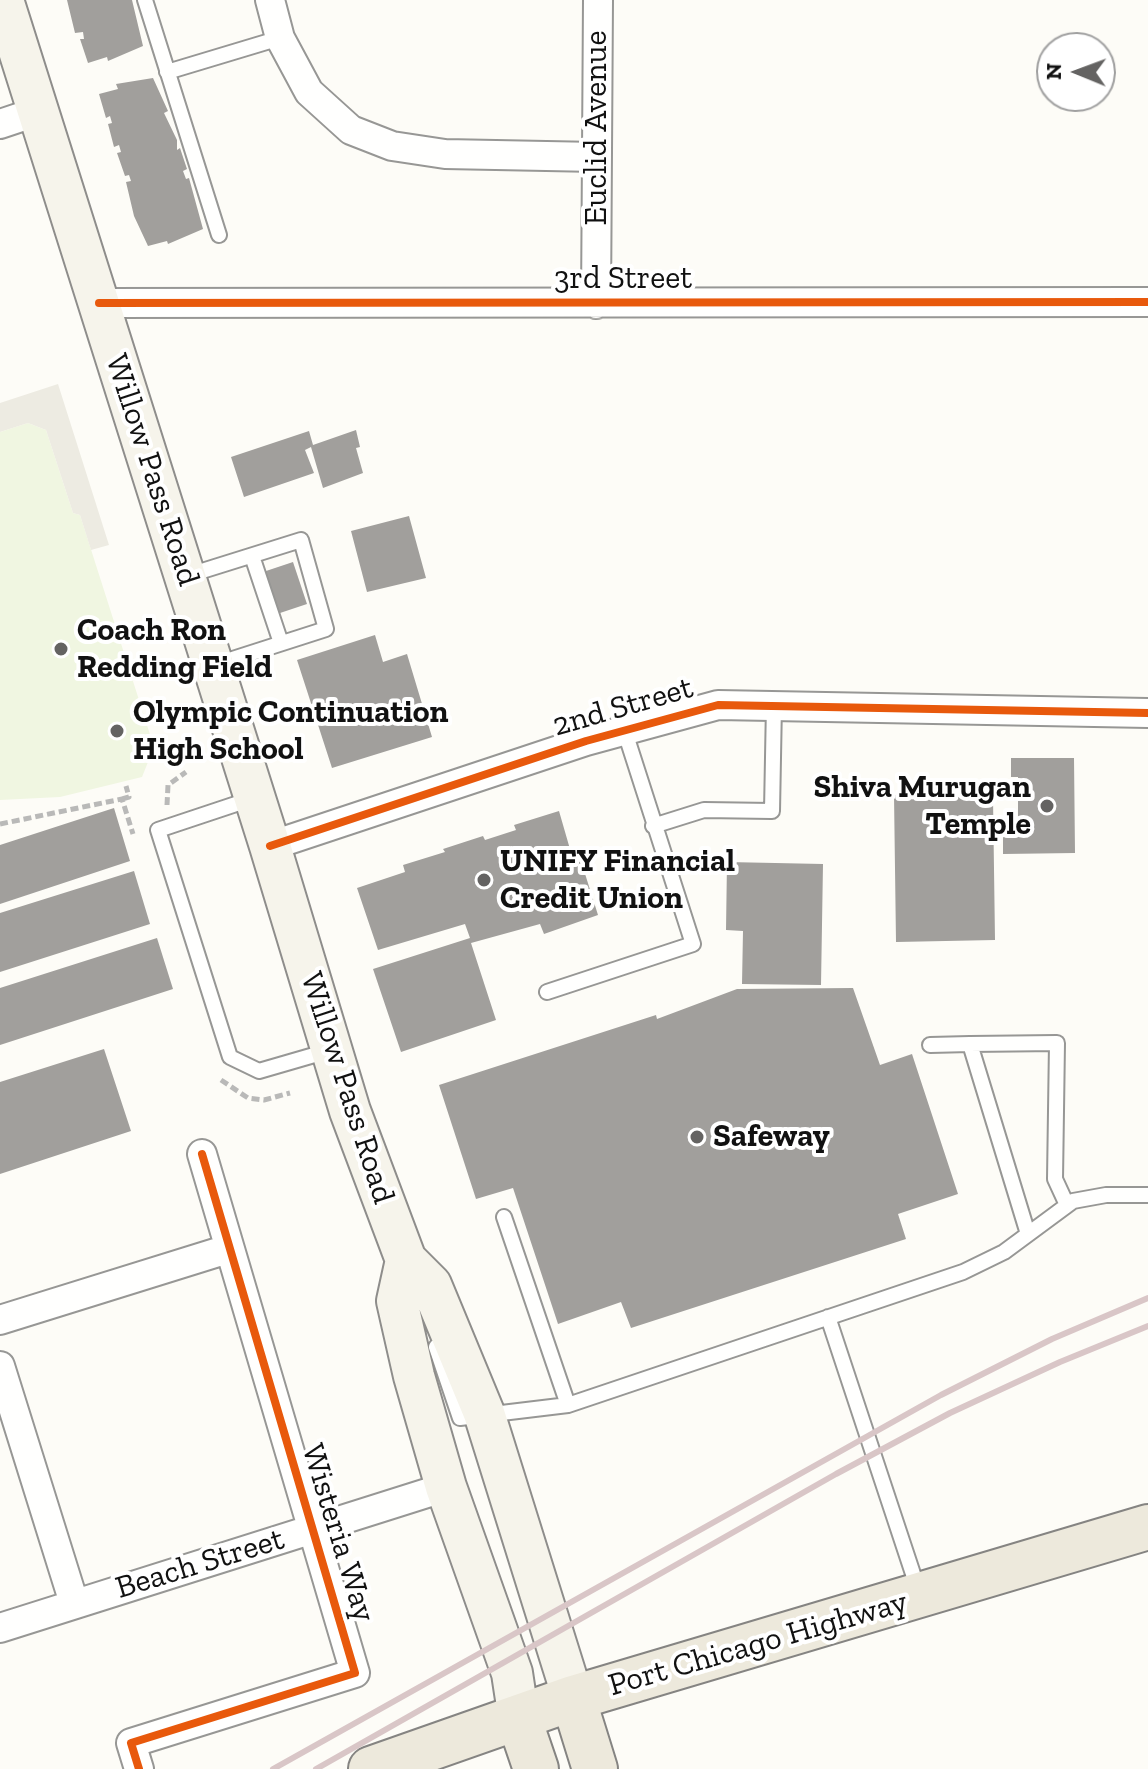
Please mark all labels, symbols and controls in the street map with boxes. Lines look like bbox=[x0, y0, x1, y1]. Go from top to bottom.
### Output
street label: Euclid Avenue bbox=[578, 30, 616, 226]
north arrow bbox=[1036, 32, 1116, 112]
text: N bbox=[1040, 63, 1067, 80]
street label: 3rd Street bbox=[554, 260, 692, 298]
street label: Willow Pass Road bbox=[97, 349, 207, 591]
place label: Coach Ron Redding Field bbox=[77, 612, 272, 687]
marker: Coach Ron Redding Field bbox=[52, 640, 70, 658]
street label: 2nd Street bbox=[549, 669, 697, 745]
place label: Olympic Continuation High School bbox=[133, 694, 449, 769]
marker: Olympic Continuation High School bbox=[108, 722, 126, 740]
place label: Shiva Murugan Temple bbox=[813, 769, 1031, 844]
marker: Shiva Murugan Temple bbox=[1038, 797, 1056, 815]
place label: UNIFY Financial Credit Union bbox=[500, 843, 735, 918]
marker: UNIFY Financial Credit Union bbox=[475, 871, 493, 889]
street label: Willow Pass Road bbox=[292, 967, 402, 1209]
place label: Safeway bbox=[713, 1118, 830, 1156]
marker: Safeway bbox=[688, 1128, 706, 1146]
street label: Wisteria Way bbox=[293, 1439, 383, 1627]
street label: Beach Street bbox=[111, 1520, 289, 1608]
street label: Port Chicago Highway bbox=[604, 1583, 912, 1705]

